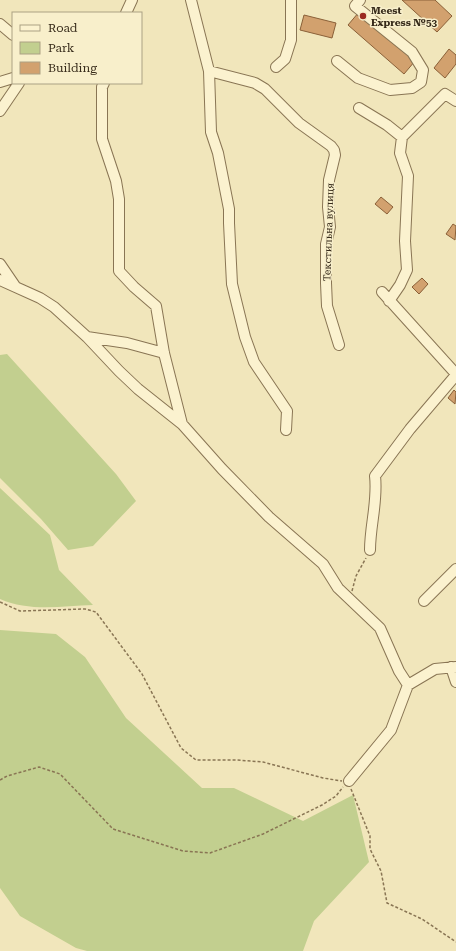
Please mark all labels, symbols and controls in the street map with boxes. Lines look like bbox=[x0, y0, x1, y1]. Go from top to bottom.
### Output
place label: Meest Express №53 bbox=[371, 5, 438, 28]
marker: Meest Express №53 bbox=[358, 11, 368, 21]
legend bbox=[12, 12, 142, 84]
text: Road bbox=[48, 21, 78, 35]
text: Park bbox=[48, 41, 75, 55]
text: Building bbox=[48, 61, 97, 75]
street label: Текстильна вулиця bbox=[321, 182, 336, 281]

